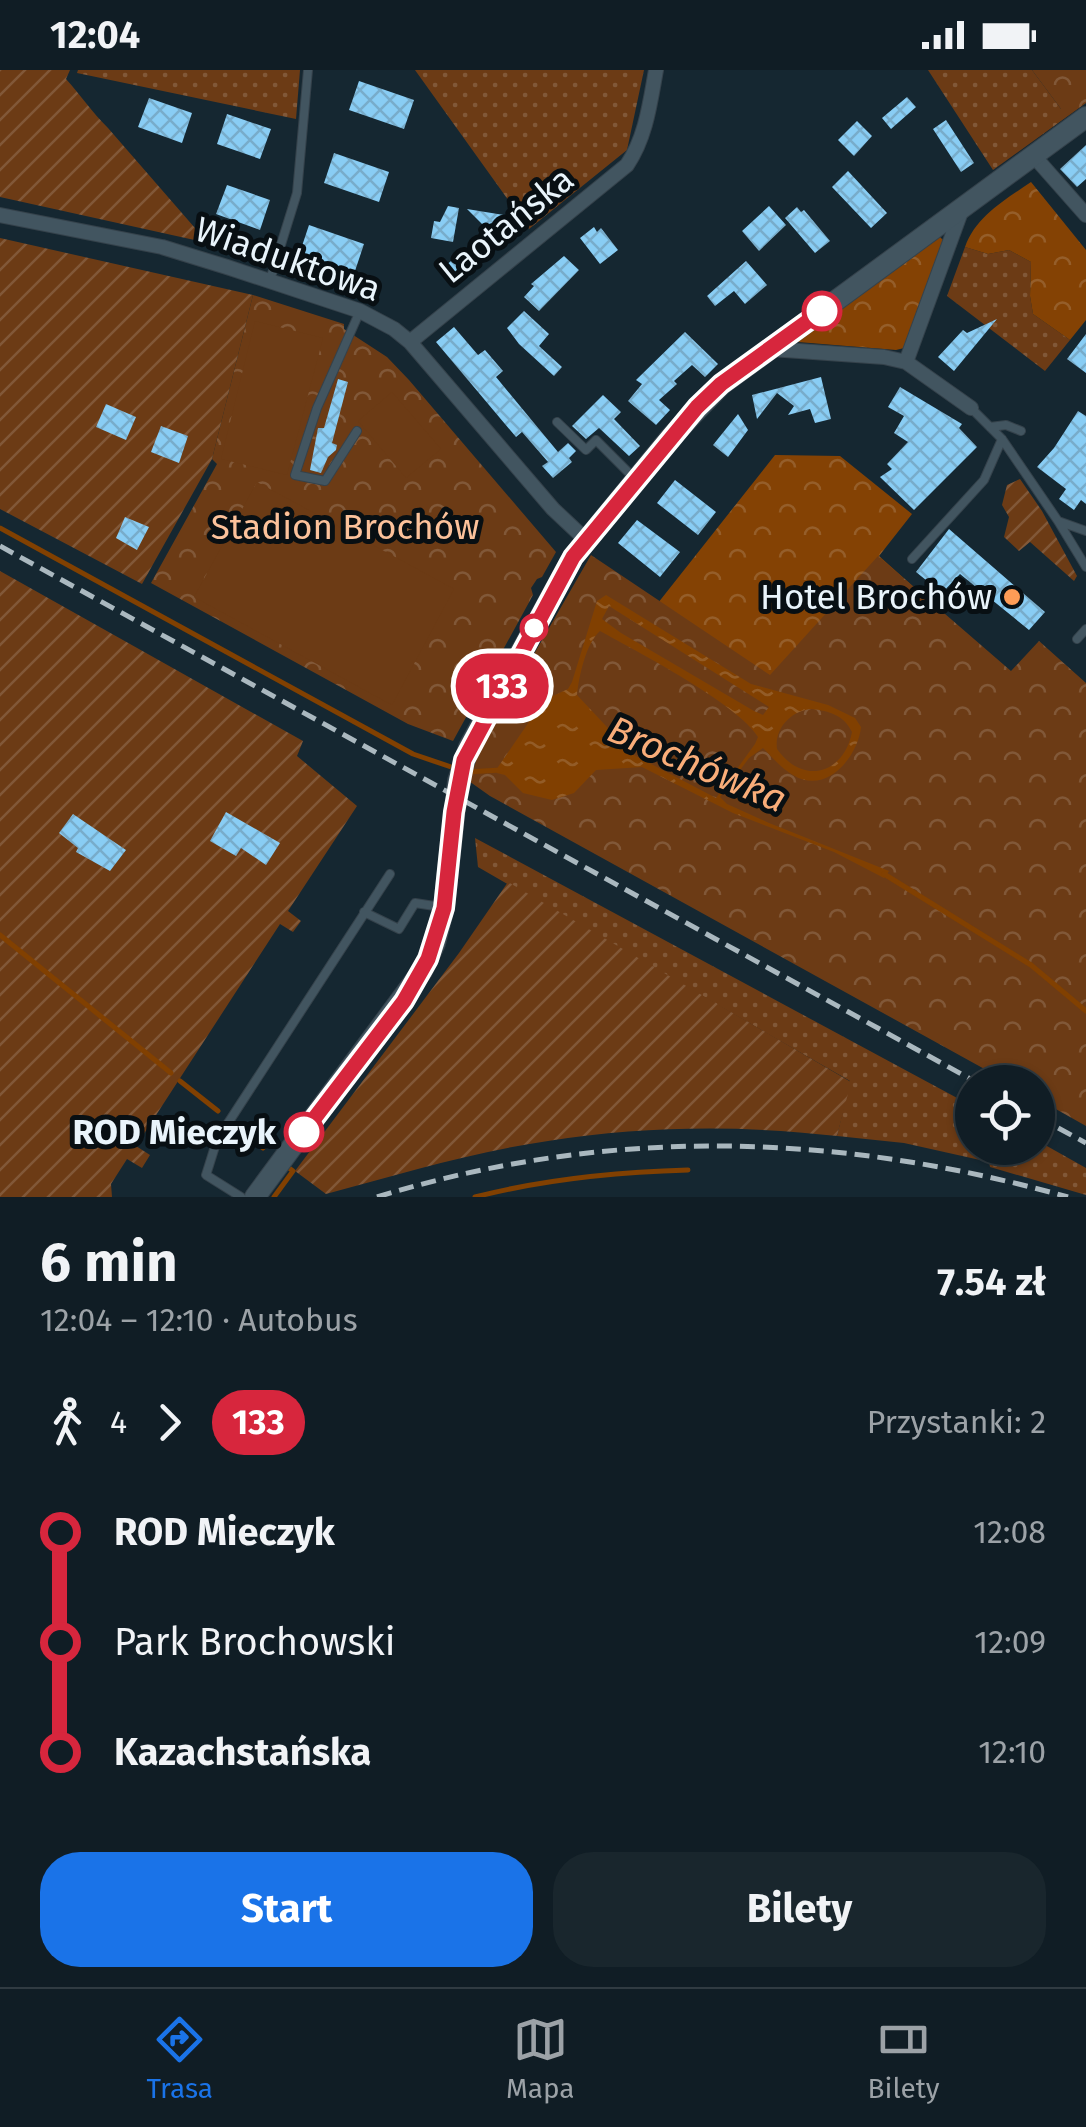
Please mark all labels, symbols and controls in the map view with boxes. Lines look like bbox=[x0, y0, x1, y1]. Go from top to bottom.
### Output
text: 12:04 bbox=[50, 12, 140, 58]
street label: Laotańska bbox=[430, 158, 582, 292]
street label: Wiaduktowa bbox=[190, 208, 386, 310]
unlabelled marker bbox=[803, 292, 841, 330]
park label: Stadion Brochów bbox=[211, 506, 479, 548]
place label: Hotel Brochów bbox=[760, 576, 992, 618]
marker: Hotel Brochów bbox=[1001, 586, 1023, 608]
unlabelled marker bbox=[521, 615, 547, 641]
line badge: 133 bbox=[444, 654, 560, 718]
text: 133 bbox=[476, 665, 528, 707]
water label: Brochówka bbox=[601, 706, 793, 822]
map controls bbox=[955, 1065, 1055, 1165]
button: locate bbox=[955, 1065, 1055, 1165]
place label: ROD Mieczyk bbox=[73, 1111, 277, 1153]
marker: ROD Mieczyk bbox=[285, 1113, 323, 1151]
text: 6 min bbox=[40, 1230, 178, 1296]
text: 7.54 zł bbox=[937, 1259, 1046, 1305]
text: 12:04 – 12:10 · Autobus bbox=[40, 1301, 358, 1339]
icon: walk bbox=[40, 1395, 95, 1450]
icon: forward bbox=[142, 1395, 197, 1450]
text: 133 bbox=[232, 1401, 285, 1443]
text: 4 bbox=[110, 1403, 127, 1441]
text: Przystanki: 2 bbox=[867, 1403, 1046, 1441]
text: ROD Mieczyk bbox=[114, 1509, 335, 1555]
text: 12:08 bbox=[973, 1513, 1046, 1551]
text: Park Brochowski bbox=[114, 1619, 395, 1665]
text: 12:09 bbox=[974, 1623, 1046, 1661]
text: Kazachstańska bbox=[114, 1729, 371, 1775]
text: 12:10 bbox=[978, 1733, 1046, 1771]
button: Start bbox=[40, 1852, 533, 1967]
button: Bilety bbox=[553, 1852, 1046, 1967]
tab: Trasa bbox=[146, 2012, 213, 2105]
tab: Mapa bbox=[506, 2012, 575, 2105]
tab: Bilety bbox=[867, 2012, 939, 2105]

